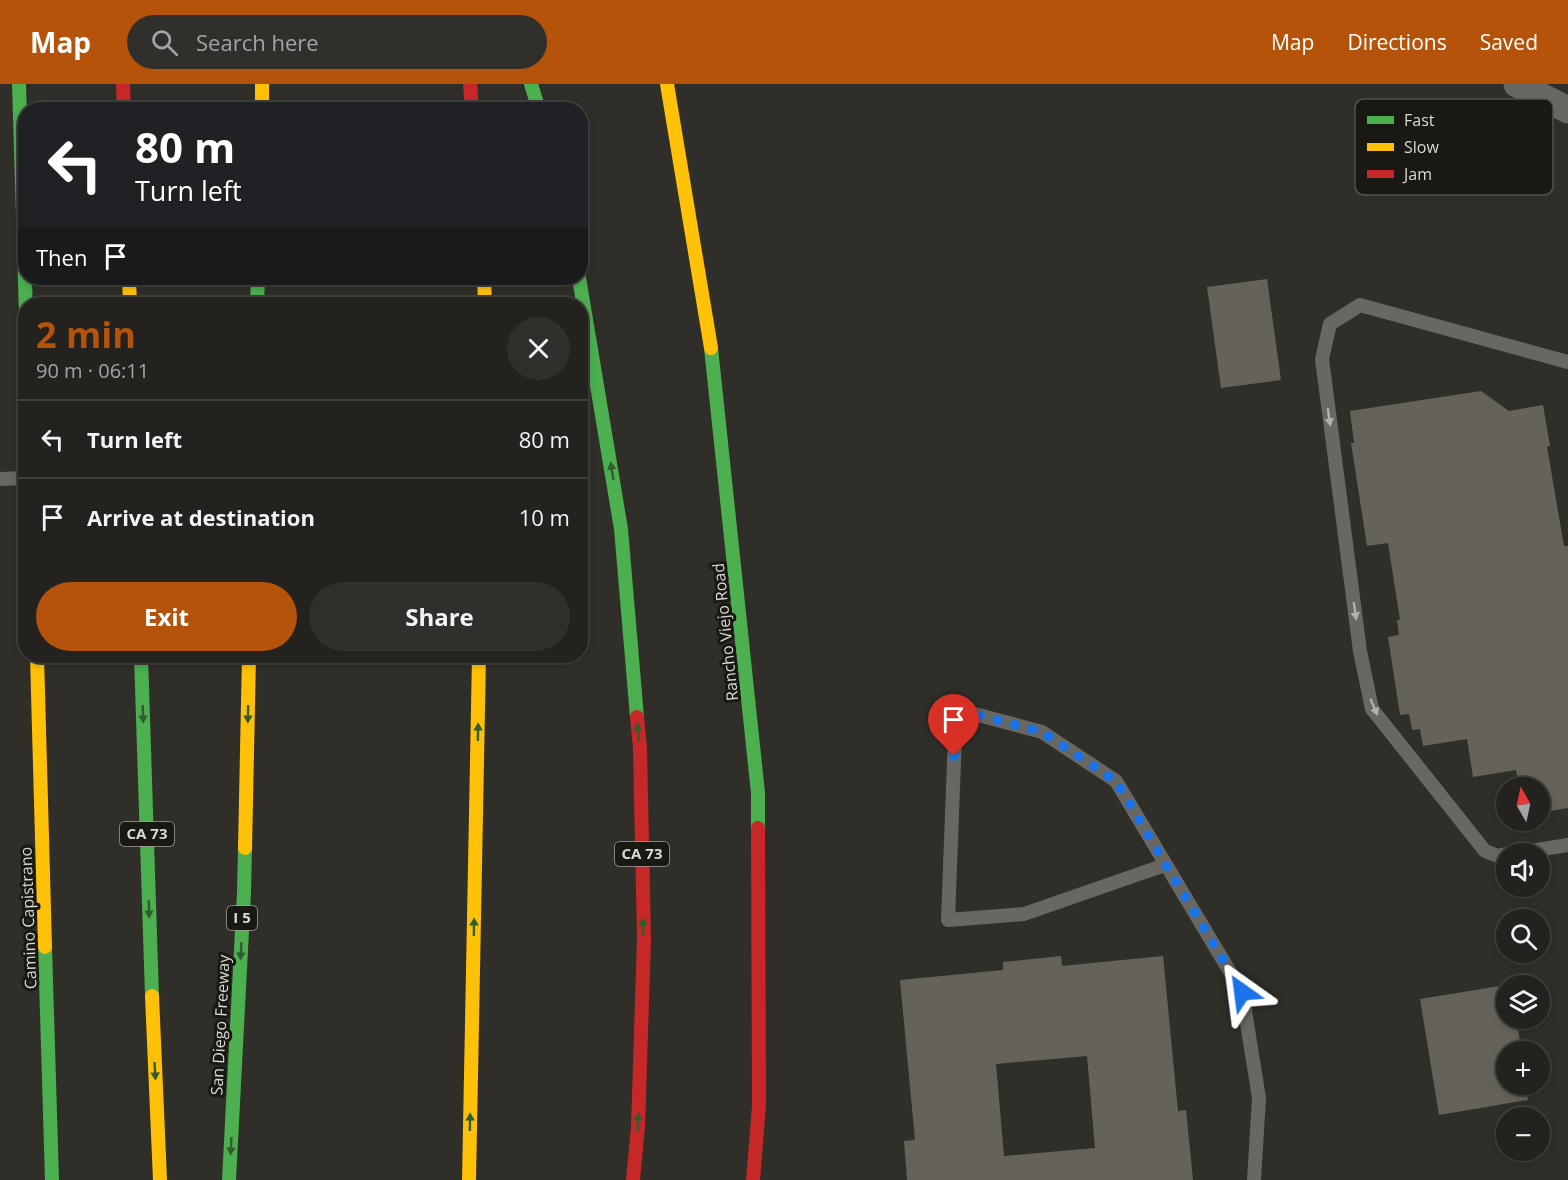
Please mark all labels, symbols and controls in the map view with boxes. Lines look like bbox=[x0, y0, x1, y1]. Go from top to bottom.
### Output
search box bbox=[127, 15, 547, 69]
text: Map bbox=[30, 23, 91, 61]
icon: search bbox=[148, 26, 181, 59]
text: Search here bbox=[196, 27, 319, 57]
text: Map bbox=[1271, 28, 1314, 56]
text: Directions bbox=[1347, 28, 1447, 56]
text: Saved bbox=[1480, 28, 1538, 56]
legend bbox=[1355, 99, 1553, 195]
text: Fast bbox=[1404, 109, 1435, 131]
text: 80 m bbox=[135, 118, 235, 175]
icon: left bbox=[36, 126, 114, 204]
text: Slow bbox=[1404, 136, 1439, 158]
text: Jam bbox=[1402, 163, 1432, 185]
text: Turn left bbox=[135, 172, 242, 209]
icon: arrive bbox=[99, 240, 132, 273]
text: Then bbox=[36, 242, 87, 272]
text: 2 min bbox=[36, 310, 136, 359]
button: close bbox=[507, 317, 570, 380]
text: 90 m · 06:11 bbox=[36, 357, 149, 384]
one-way arrow bbox=[1325, 408, 1334, 427]
icon: left bbox=[36, 423, 69, 456]
text: Turn left bbox=[87, 424, 182, 454]
text: 80 m bbox=[519, 424, 570, 454]
one-way arrow bbox=[607, 461, 616, 480]
icon: arrive bbox=[36, 501, 69, 534]
text: Arrive at destination bbox=[87, 502, 315, 532]
text: 10 m bbox=[519, 502, 570, 532]
street label: Rancho Viejo Road bbox=[707, 562, 743, 702]
button: Exit bbox=[36, 582, 297, 651]
button: Share bbox=[309, 582, 570, 651]
one-way arrow bbox=[1350, 601, 1360, 620]
pin bbox=[928, 694, 979, 756]
one-way arrow bbox=[1369, 699, 1379, 717]
icon: arrive bbox=[937, 703, 970, 736]
one-way arrow bbox=[138, 704, 148, 723]
one-way arrow bbox=[243, 704, 252, 723]
one-way arrow bbox=[473, 722, 483, 741]
one-way arrow bbox=[633, 722, 643, 741]
north arrow bbox=[1496, 777, 1550, 831]
map controls bbox=[1496, 777, 1550, 1161]
road number: CA 73 bbox=[120, 822, 174, 846]
road number: CA 73 bbox=[615, 842, 669, 866]
button: sound bbox=[1496, 843, 1550, 897]
street label: Camino Capistrano bbox=[15, 846, 41, 990]
one-way arrow bbox=[145, 899, 154, 918]
road number: I 5 bbox=[227, 906, 257, 930]
button: search bbox=[1496, 909, 1550, 963]
one-way arrow bbox=[470, 917, 479, 936]
one-way arrow bbox=[639, 917, 648, 936]
one-way arrow bbox=[236, 941, 245, 960]
street label: San Diego Freeway bbox=[205, 953, 235, 1096]
position arrow bbox=[1210, 960, 1274, 1024]
button: layers bbox=[1496, 975, 1550, 1029]
button: + bbox=[1496, 1041, 1550, 1095]
one-way arrow bbox=[151, 1062, 160, 1081]
button: − bbox=[1496, 1107, 1550, 1161]
one-way arrow bbox=[465, 1112, 475, 1131]
one-way arrow bbox=[633, 1112, 642, 1131]
one-way arrow bbox=[226, 1136, 235, 1155]

